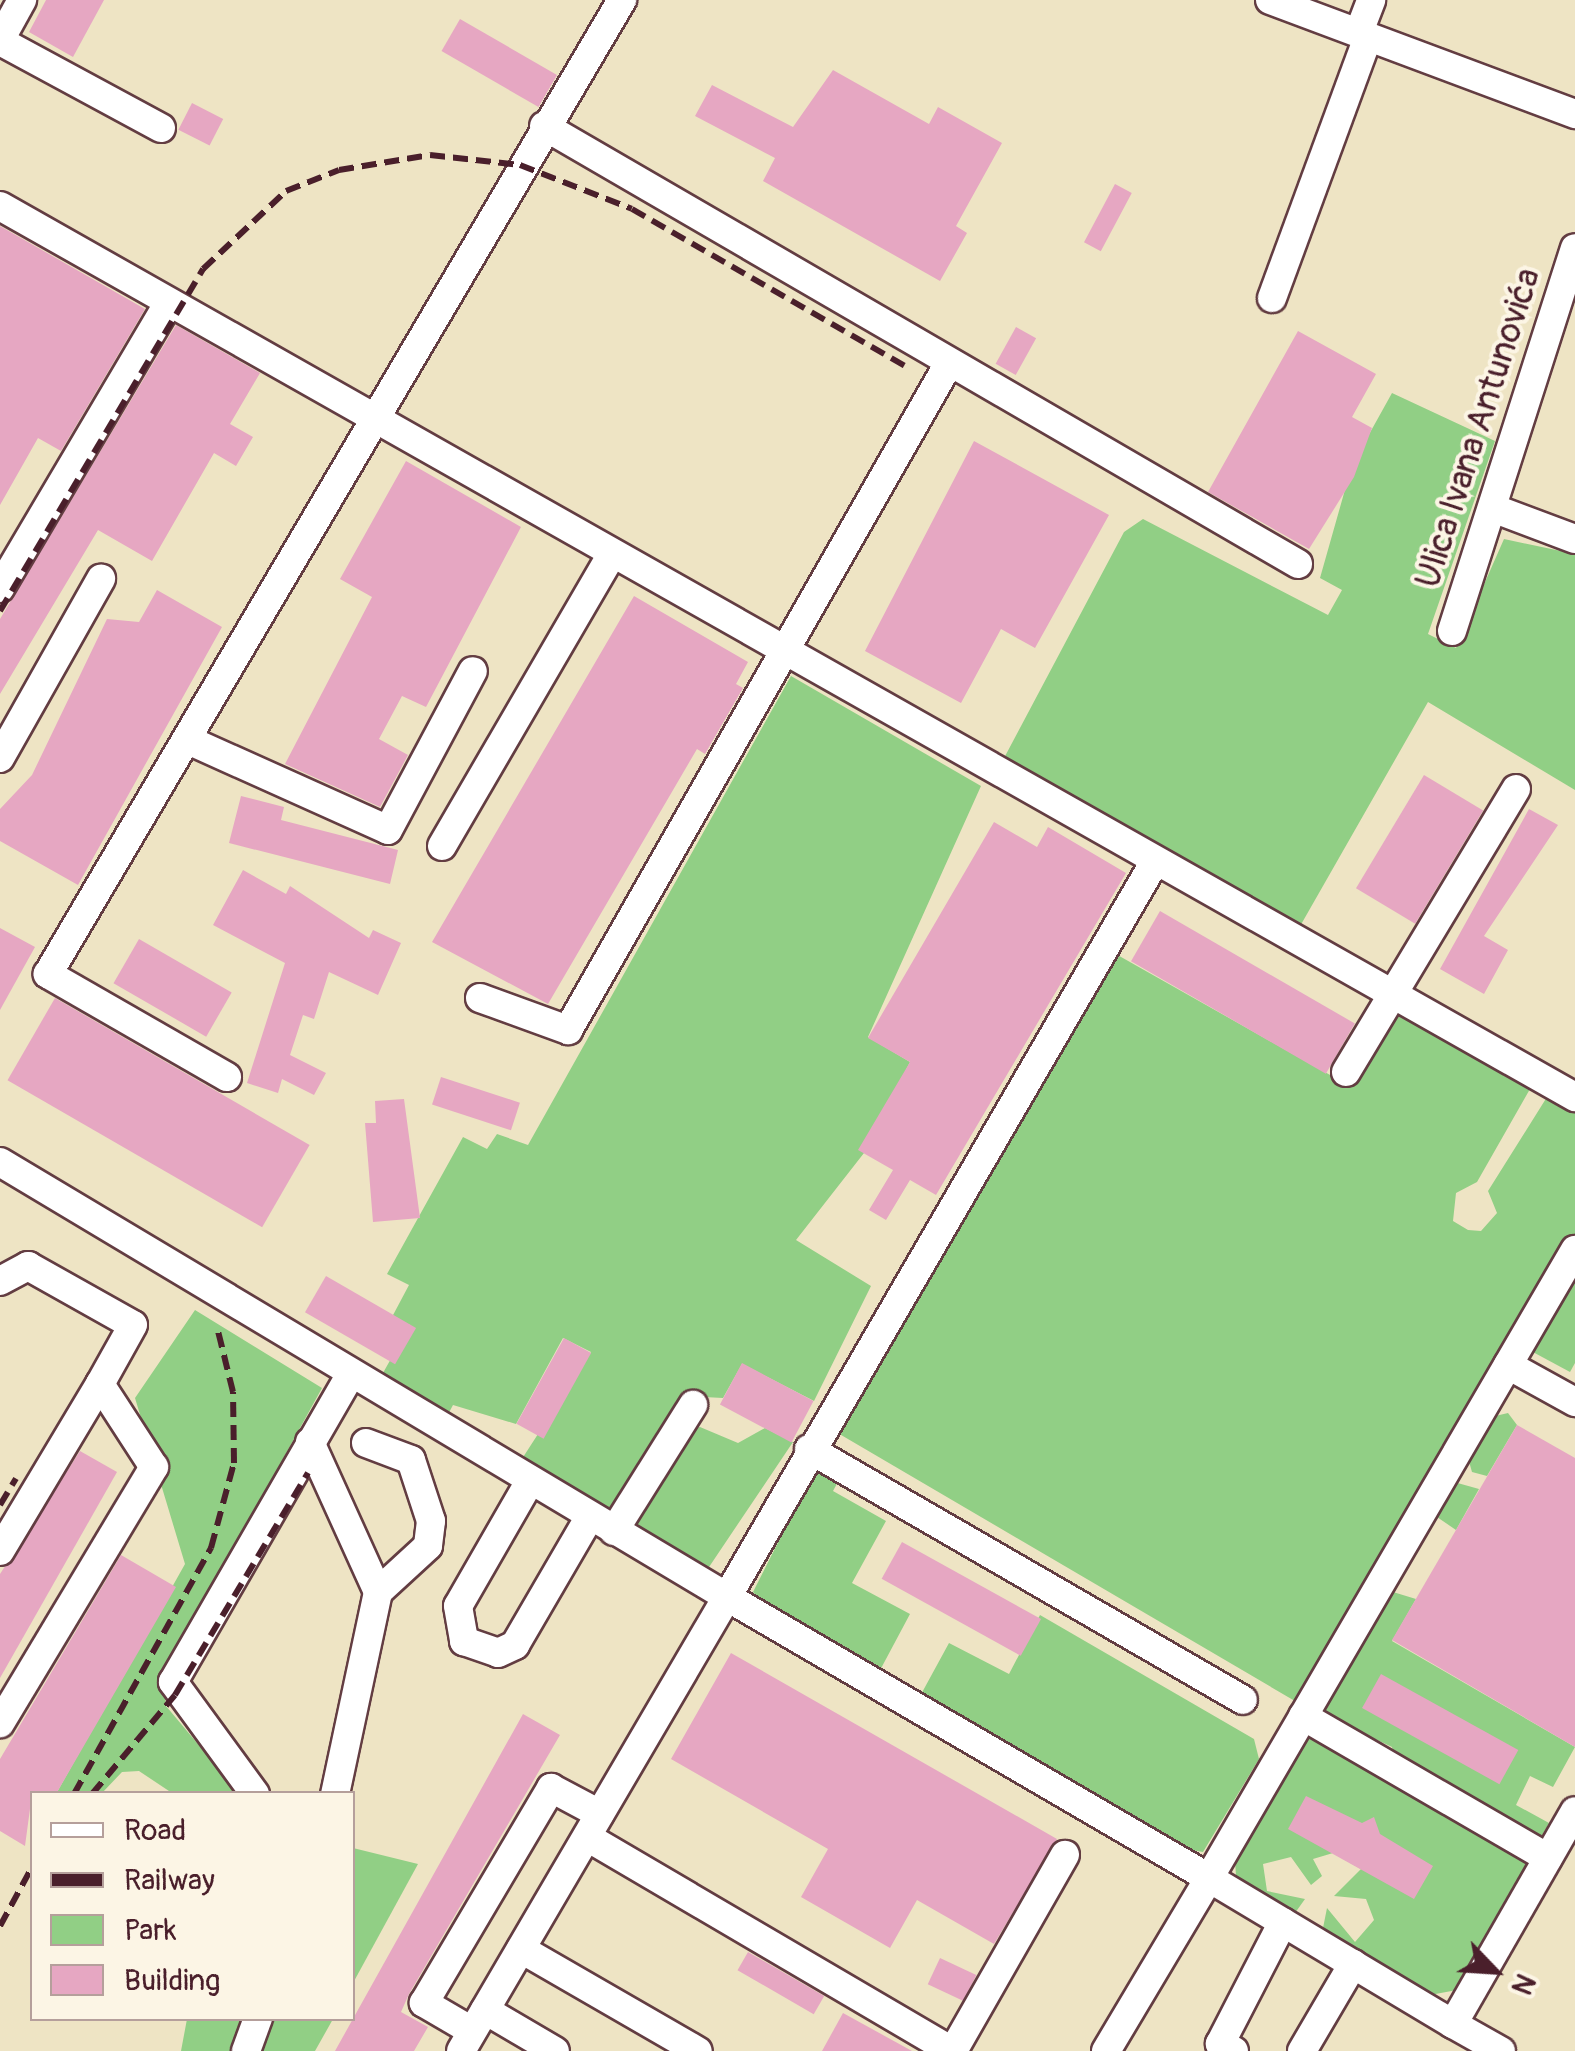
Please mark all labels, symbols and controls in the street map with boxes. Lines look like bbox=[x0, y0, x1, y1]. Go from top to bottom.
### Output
street label: Ulica Ivana Antunovića bbox=[1407, 263, 1549, 593]
legend bbox=[30, 1791, 355, 2021]
text: Road bbox=[124, 1812, 186, 1849]
text: Railway bbox=[124, 1862, 215, 1899]
text: Park bbox=[124, 1912, 177, 1949]
north arrow bbox=[1445, 1921, 1545, 2021]
text: Building bbox=[124, 1962, 220, 1999]
text: N bbox=[1503, 1968, 1543, 2000]

